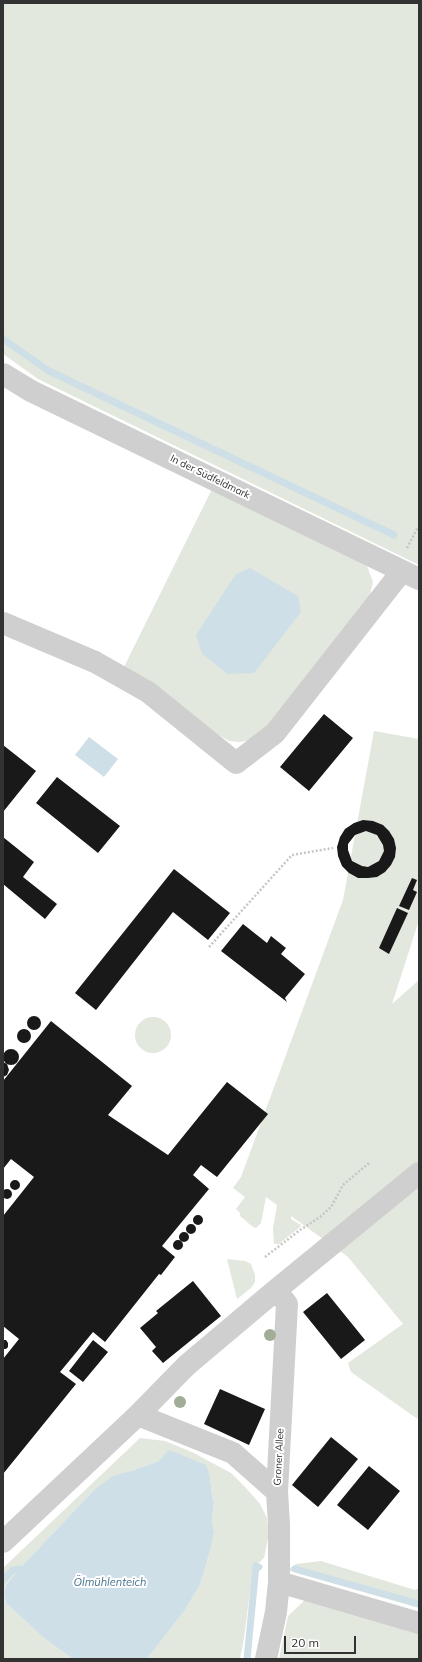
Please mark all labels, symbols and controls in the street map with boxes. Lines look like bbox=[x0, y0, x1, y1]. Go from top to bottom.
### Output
street label: In der Südfeldmark bbox=[168, 452, 252, 502]
street label: Groner Allee bbox=[272, 1428, 286, 1486]
water label: Ölmühlenteich bbox=[74, 1576, 146, 1590]
scale bar bbox=[286, 1628, 358, 1654]
text: 20 m bbox=[291, 1635, 319, 1650]

